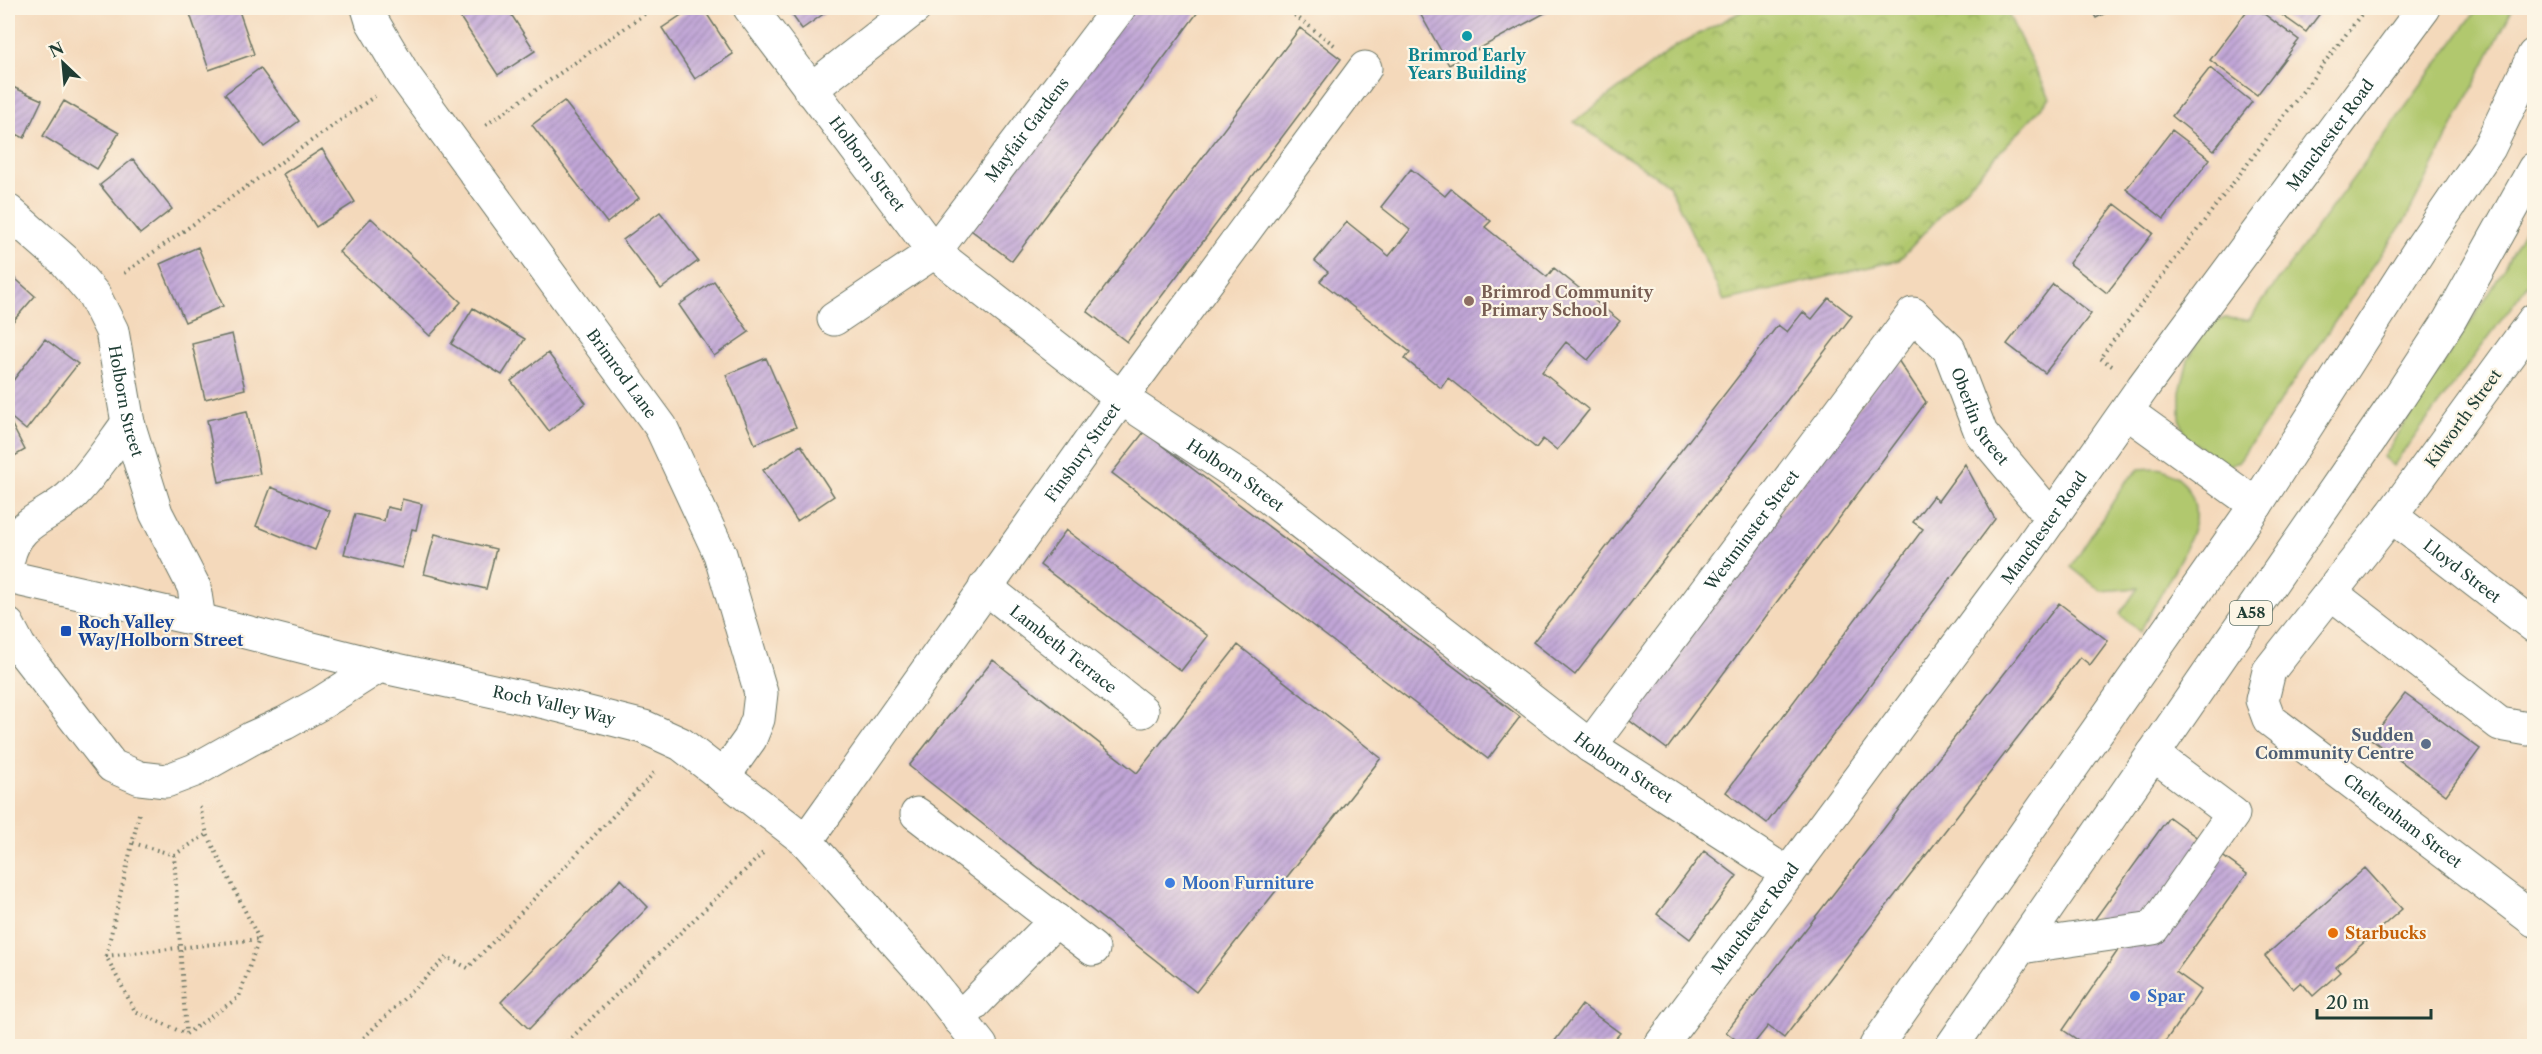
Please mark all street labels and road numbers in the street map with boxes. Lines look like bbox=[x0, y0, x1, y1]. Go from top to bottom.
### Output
street label: Mayfair Gardens bbox=[981, 73, 1073, 186]
street label: Manchester Road bbox=[2282, 75, 2378, 195]
street label: Holborn Street bbox=[825, 112, 910, 215]
street label: Brimrod Lane bbox=[583, 325, 661, 422]
street label: Holborn Street bbox=[105, 343, 148, 459]
street label: Oberlin Street bbox=[1947, 364, 2014, 469]
street label: Kilworth Street bbox=[2421, 365, 2506, 471]
street label: Finsbury Street bbox=[1040, 399, 1125, 506]
street label: Holborn Street bbox=[1183, 434, 1289, 516]
street label: Westminster Street bbox=[1700, 465, 1803, 595]
street label: Manchester Road bbox=[1997, 467, 2091, 588]
street label: Lloyd Street bbox=[2420, 535, 2505, 607]
street label: Lambeth Terrace bbox=[1006, 601, 1121, 697]
road number: A58 bbox=[2230, 601, 2272, 625]
street label: Roch Valley Way bbox=[491, 681, 619, 730]
street label: Holborn Street bbox=[1570, 728, 1677, 807]
street label: Cheltenham Street bbox=[2340, 769, 2466, 872]
street label: Manchester Road bbox=[1707, 859, 1803, 978]

